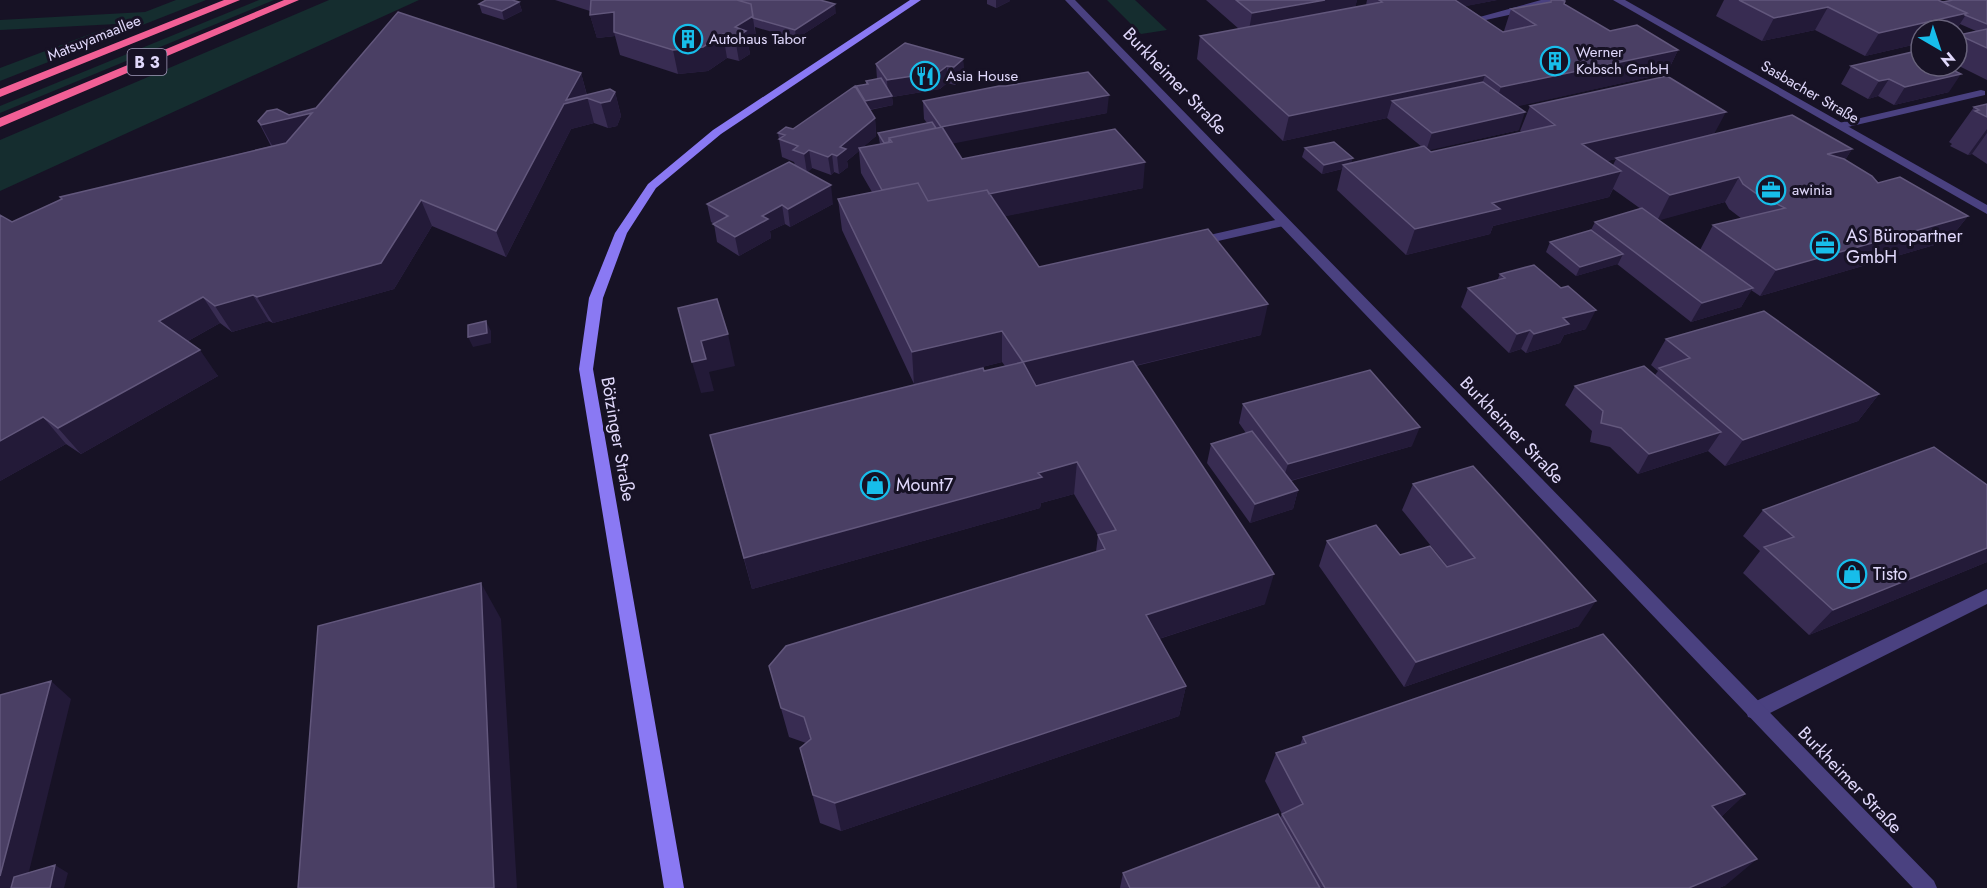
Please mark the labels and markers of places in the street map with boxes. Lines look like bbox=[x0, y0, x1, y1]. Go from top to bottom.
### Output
building icon: Autohaus Tabor bbox=[672, 23, 704, 55]
place label: Autohaus Tabor bbox=[709, 28, 807, 50]
place label: Werner Kobsch GmbH bbox=[1576, 41, 1669, 80]
building icon: Werner Kobsch GmbH bbox=[1539, 45, 1571, 77]
restaurant icon: Asia House bbox=[909, 60, 941, 92]
place label: Asia House bbox=[946, 65, 1018, 87]
office icon: awinia bbox=[1755, 174, 1787, 206]
place label: awinia bbox=[1792, 179, 1832, 201]
place label: AS Büropartner GmbH bbox=[1846, 223, 1964, 270]
office icon: AS Büropartner GmbH bbox=[1809, 230, 1841, 262]
shop icon: Mount7 bbox=[859, 469, 891, 501]
place label: Mount7 bbox=[896, 472, 954, 498]
shop icon: Tisto bbox=[1836, 558, 1868, 590]
place label: Tisto bbox=[1873, 561, 1908, 587]

